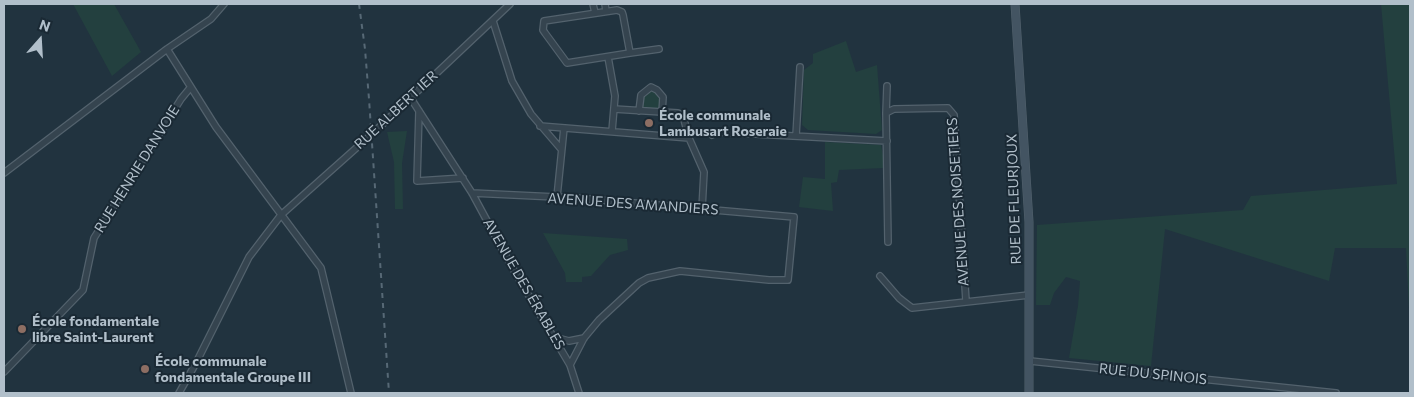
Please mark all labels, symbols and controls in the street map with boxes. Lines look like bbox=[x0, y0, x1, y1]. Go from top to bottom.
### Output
north arrow bbox=[15, 15, 65, 65]
text: N bbox=[37, 16, 53, 35]
street label: RUE ALBERT IER bbox=[351, 67, 441, 153]
street label: RUE HENRIE DANVOIE bbox=[91, 102, 183, 236]
place label: École communale Lambusart Roseraie bbox=[659, 107, 787, 140]
marker: École communale Lambusart Roseraie bbox=[643, 117, 655, 129]
street label: AVENUE DES NOISETIERS bbox=[944, 117, 972, 287]
street label: RUE DE FLEURJOUX bbox=[1003, 133, 1025, 265]
street label: AVENUE DES AMANDIERS bbox=[547, 190, 719, 218]
street label: AVENUE DES ÉRABLES bbox=[480, 215, 568, 353]
place label: École fondamentale libre Saint-Laurent bbox=[32, 313, 159, 346]
marker: École fondamentale libre Saint-Laurent bbox=[16, 323, 28, 335]
place label: École communale fondamentale Groupe III bbox=[155, 353, 311, 386]
street label: RUE DU SPINOIS bbox=[1098, 360, 1208, 388]
marker: École communale fondamentale Groupe III bbox=[139, 363, 151, 375]

